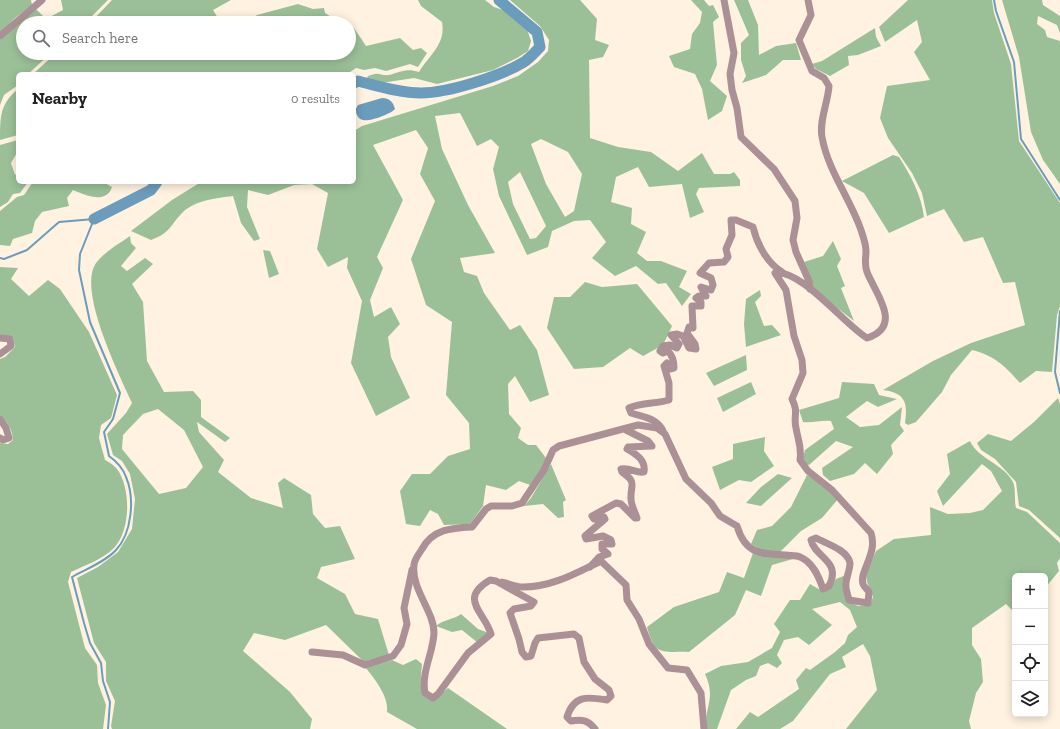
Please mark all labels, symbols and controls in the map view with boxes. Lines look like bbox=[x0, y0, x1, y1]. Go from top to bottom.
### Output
search box bbox=[16, 16, 356, 60]
icon: search bbox=[30, 27, 52, 49]
text: Search here bbox=[62, 29, 138, 47]
text: Nearby bbox=[32, 88, 87, 108]
text: 0 results bbox=[291, 91, 340, 106]
map controls bbox=[1012, 573, 1048, 717]
button: + bbox=[1012, 573, 1048, 609]
button: − bbox=[1012, 609, 1048, 645]
button: locate bbox=[1012, 645, 1048, 681]
button: layers bbox=[1012, 681, 1048, 717]

